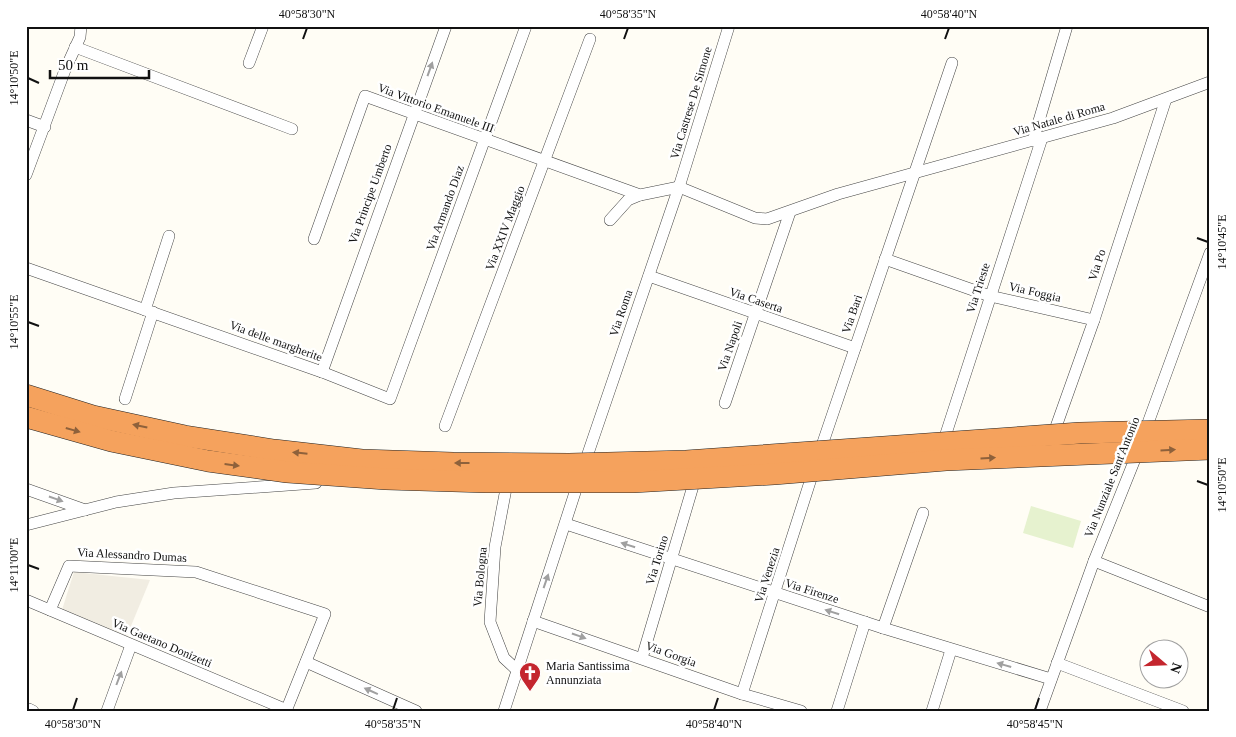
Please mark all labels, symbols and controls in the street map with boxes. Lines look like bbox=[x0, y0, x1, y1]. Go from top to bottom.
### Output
text: 40°58'30"N bbox=[279, 7, 336, 21]
text: 40°58'35"N bbox=[600, 7, 657, 21]
text: 40°58'40"N bbox=[921, 7, 978, 21]
street label: Via Castrese De Simone bbox=[667, 45, 715, 161]
scale bar bbox=[50, 48, 149, 80]
text: 14°10'50"E bbox=[7, 50, 21, 106]
text: 50 m bbox=[58, 57, 89, 73]
one-way arrow bbox=[427, 62, 434, 77]
street label: Via Vittorio Emanuele III bbox=[376, 80, 496, 136]
street label: Via Natale di Roma bbox=[1011, 99, 1107, 139]
street label: Via Principe Umberto bbox=[345, 142, 395, 246]
street label: Via Armando Diaz bbox=[423, 163, 467, 253]
street label: Via XXIV Maggio bbox=[482, 184, 528, 272]
text: 14°10'45"E bbox=[1215, 214, 1229, 270]
street label: Via Po bbox=[1085, 247, 1109, 283]
street label: Via Trieste bbox=[963, 261, 993, 315]
street label: Via Foggia bbox=[1008, 279, 1063, 305]
street label: Via Caserta bbox=[727, 284, 785, 316]
street label: Via Roma bbox=[607, 287, 636, 338]
street label: Via Bari bbox=[839, 292, 865, 335]
text: 14°10'55"E bbox=[7, 294, 21, 350]
street label: Via delle margherite bbox=[228, 318, 324, 364]
street label: Via Napoli bbox=[715, 318, 745, 373]
street label: Via Nunziale Sant'Antonio bbox=[1081, 415, 1143, 539]
one-way arrow bbox=[131, 422, 147, 430]
one-way arrow bbox=[66, 427, 81, 435]
one-way arrow bbox=[1160, 446, 1176, 454]
one-way arrow bbox=[292, 449, 308, 457]
one-way arrow bbox=[980, 454, 996, 462]
text: 14°10'50"E bbox=[1215, 457, 1229, 513]
one-way arrow bbox=[454, 459, 470, 467]
one-way arrow bbox=[224, 461, 240, 469]
one-way arrow bbox=[48, 496, 63, 504]
street label: Via Torino bbox=[643, 533, 671, 587]
text: 14°11'00"E bbox=[7, 538, 21, 592]
one-way arrow bbox=[620, 540, 635, 548]
street label: Via Alessandro Dumas bbox=[77, 545, 188, 565]
street label: Via Venezia bbox=[751, 545, 783, 604]
street label: Via Bologna bbox=[470, 546, 490, 608]
one-way arrow bbox=[543, 573, 551, 588]
street label: Via Firenze bbox=[783, 576, 841, 606]
one-way arrow bbox=[824, 607, 839, 615]
street label: Via Gaetano Donizetti bbox=[110, 616, 215, 671]
one-way arrow bbox=[572, 633, 587, 641]
street label: Via Gorgia bbox=[644, 638, 699, 670]
north arrow bbox=[1138, 640, 1188, 690]
place label: Maria Santissima Annunziata bbox=[546, 659, 630, 687]
church icon: Maria Santissima Annunziata bbox=[518, 661, 542, 692]
one-way arrow bbox=[996, 661, 1011, 669]
text: N bbox=[1167, 661, 1185, 675]
one-way arrow bbox=[115, 670, 123, 685]
one-way arrow bbox=[364, 686, 378, 694]
text: 40°58'30"N bbox=[45, 717, 102, 731]
text: 40°58'35"N bbox=[365, 717, 422, 731]
text: 40°58'40"N bbox=[686, 717, 743, 731]
text: 40°58'45"N bbox=[1007, 717, 1064, 731]

